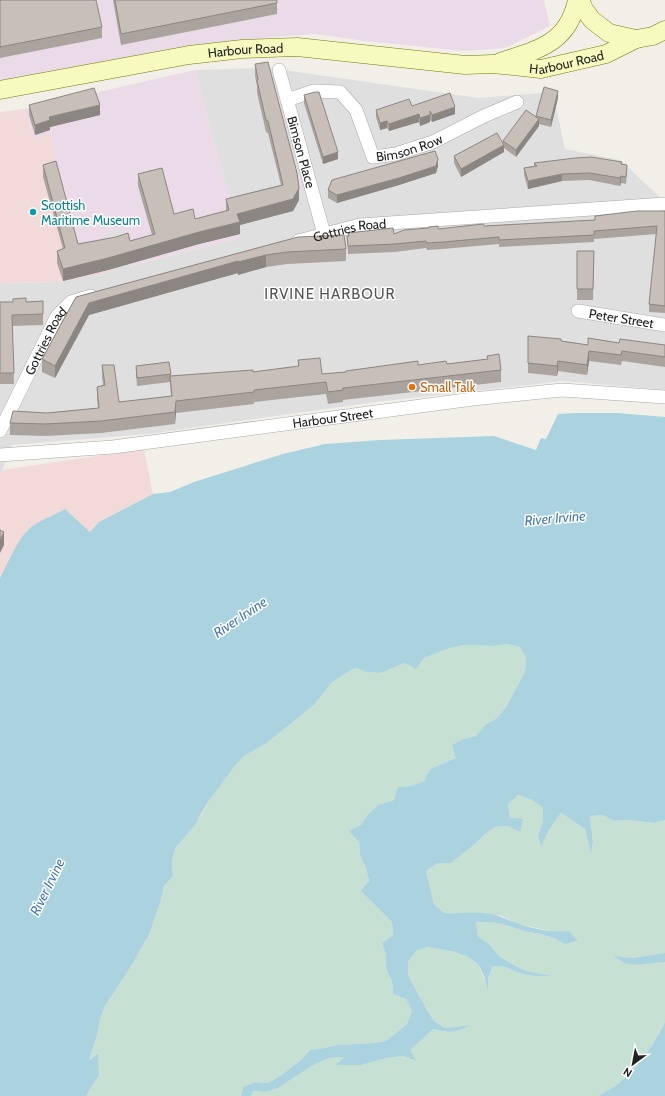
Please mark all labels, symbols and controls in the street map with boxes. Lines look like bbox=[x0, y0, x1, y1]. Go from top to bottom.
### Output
street label: Harbour Road bbox=[207, 40, 284, 61]
street label: Harbour Road bbox=[528, 47, 605, 77]
street label: Bimson Place bbox=[284, 114, 319, 190]
street label: Bimson Row bbox=[375, 130, 446, 165]
place label: Scottish Maritime Museum bbox=[41, 197, 140, 228]
marker: Scottish Maritime Museum bbox=[28, 207, 38, 217]
street label: Gottries Road bbox=[311, 215, 387, 245]
district label: IRVINE HARBOUR bbox=[264, 285, 396, 303]
street label: Gottries Road bbox=[21, 303, 70, 377]
street label: Peter Street bbox=[588, 305, 656, 331]
place label: Small Talk bbox=[420, 379, 476, 395]
marker: Small Talk bbox=[407, 382, 417, 392]
street label: Harbour Street bbox=[292, 404, 375, 431]
water label: River Irvine bbox=[524, 506, 587, 530]
water label: River Irvine bbox=[210, 592, 271, 642]
water label: River Irvine bbox=[26, 855, 69, 918]
north arrow bbox=[613, 1044, 653, 1084]
text: N bbox=[621, 1064, 635, 1080]

